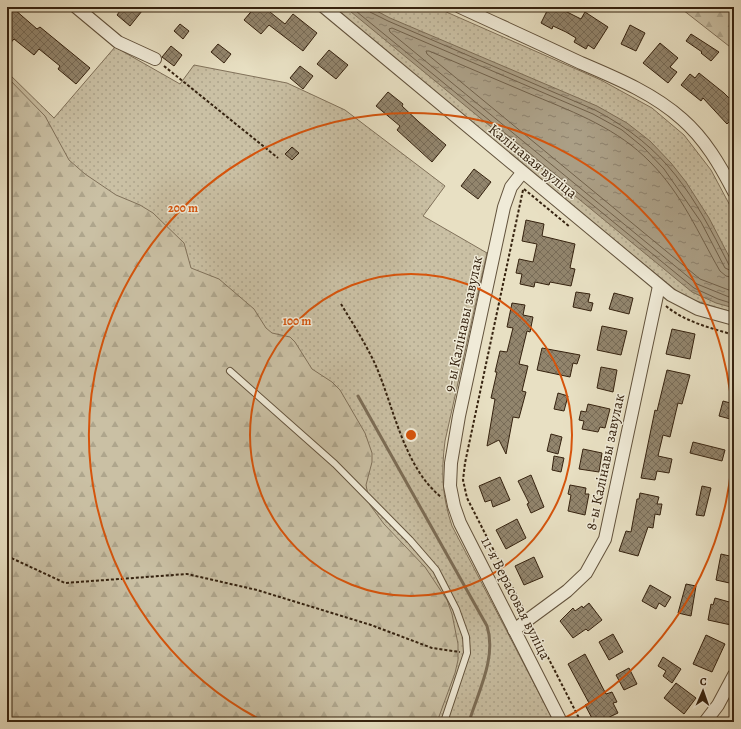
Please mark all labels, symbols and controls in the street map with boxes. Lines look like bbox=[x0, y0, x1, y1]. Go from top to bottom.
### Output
street label: Калінавая вуліца bbox=[484, 119, 582, 203]
text: 200 m bbox=[168, 200, 198, 216]
street label: 9-ы Калінавы завулак bbox=[439, 254, 487, 394]
text: 100 m bbox=[283, 313, 311, 329]
street label: 8-ы Калінавы завулак bbox=[581, 392, 629, 532]
centre of rings bbox=[404, 428, 418, 442]
street label: 11-я Верасовая вуліца bbox=[476, 533, 556, 663]
north arrow bbox=[683, 671, 723, 711]
text: С bbox=[700, 674, 707, 689]

